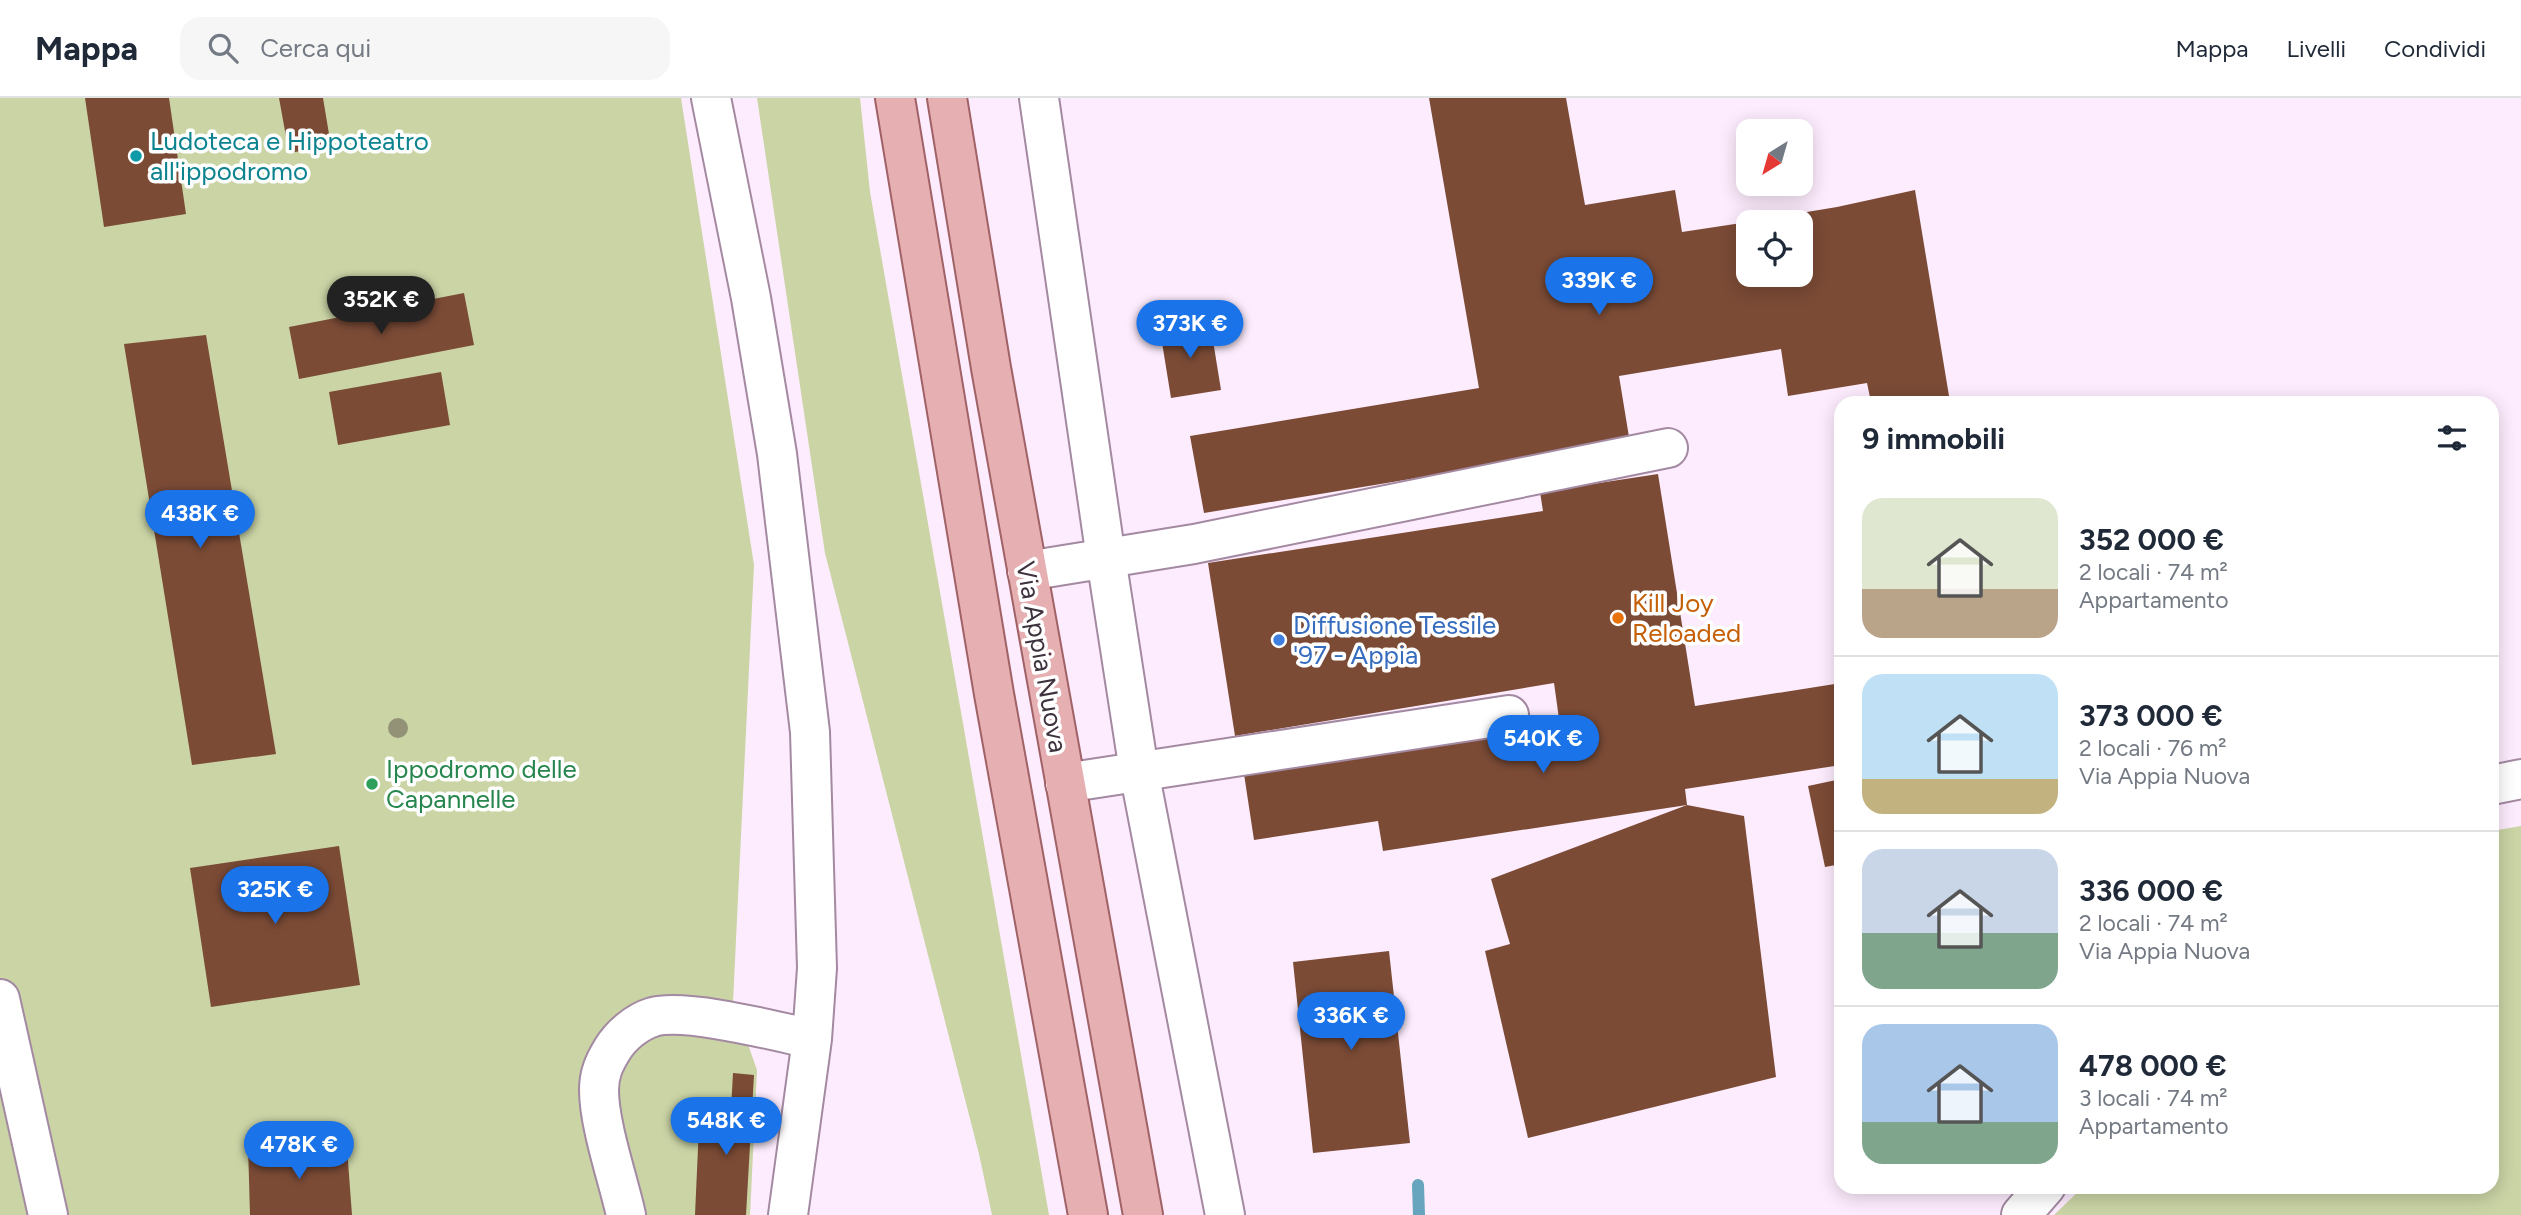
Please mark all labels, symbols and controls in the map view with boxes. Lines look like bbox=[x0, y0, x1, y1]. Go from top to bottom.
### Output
search box bbox=[180, 17, 670, 80]
text: Mappa bbox=[35, 29, 138, 68]
icon: search bbox=[204, 29, 242, 67]
text: Cerca qui bbox=[260, 32, 371, 64]
text: Mappa bbox=[2175, 34, 2249, 63]
text: Livelli bbox=[2287, 34, 2346, 63]
text: Condividi bbox=[2384, 34, 2486, 63]
north arrow bbox=[1736, 119, 1813, 196]
map controls bbox=[1736, 119, 1813, 287]
place label: Ludoteca e Hippoteatro all'ippodromo bbox=[150, 125, 429, 187]
marker: Ludoteca e Hippoteatro all'ippodromo bbox=[128, 148, 144, 164]
button: locate bbox=[1736, 210, 1813, 287]
pin: 339K € bbox=[1542, 258, 1656, 317]
text: 339K € bbox=[1561, 266, 1637, 294]
pin: 352K € bbox=[324, 276, 438, 336]
text: 352K € bbox=[343, 285, 419, 313]
pin: 373K € bbox=[1133, 300, 1247, 360]
text: 373K € bbox=[1152, 309, 1228, 337]
icon: filters bbox=[2433, 419, 2471, 457]
text: 9 immobili bbox=[1862, 420, 2005, 457]
pin: 438K € bbox=[143, 490, 257, 550]
text: 438K € bbox=[161, 499, 239, 527]
text: 352 000 € bbox=[2079, 521, 2224, 558]
icon: home bbox=[1918, 526, 2002, 610]
text: 2 locali · 74 m² bbox=[2079, 558, 2228, 586]
street label: Via Appia Nuova bbox=[1009, 559, 1075, 755]
text: Appartamento bbox=[2079, 586, 2229, 614]
place label: Kill Joy Reloaded bbox=[1632, 587, 1741, 649]
place label: Diffusione Tessile '97 - Appia bbox=[1293, 609, 1496, 671]
marker: Kill Joy Reloaded bbox=[1610, 610, 1626, 626]
marker: Diffusione Tessile '97 - Appia bbox=[1271, 632, 1287, 648]
text: 373 000 € bbox=[2079, 697, 2223, 734]
icon: home bbox=[1918, 702, 2002, 786]
pin: 540K € bbox=[1486, 716, 1600, 775]
text: 540K € bbox=[1503, 724, 1583, 752]
text: 2 locali · 76 m² bbox=[2079, 734, 2227, 762]
place label: Ippodromo delle Capannelle bbox=[386, 753, 577, 815]
text: Via Appia Nuova bbox=[2079, 762, 2250, 790]
marker: Ippodromo delle Capannelle bbox=[364, 776, 380, 792]
pin: 325K € bbox=[218, 866, 332, 926]
text: 336 000 € bbox=[2079, 872, 2223, 909]
text: 325K € bbox=[237, 875, 313, 903]
icon: home bbox=[1918, 877, 2002, 961]
text: 2 locali · 74 m² bbox=[2079, 909, 2228, 937]
text: Via Appia Nuova bbox=[2079, 937, 2250, 965]
pin: 336K € bbox=[1294, 992, 1408, 1052]
text: 336K € bbox=[1313, 1001, 1389, 1029]
text: 478 000 € bbox=[2079, 1047, 2226, 1084]
icon: home bbox=[1918, 1052, 2002, 1136]
text: 3 locali · 74 m² bbox=[2079, 1084, 2228, 1112]
pin: 548K € bbox=[669, 1098, 783, 1157]
text: 548K € bbox=[687, 1106, 765, 1134]
text: Appartamento bbox=[2079, 1112, 2229, 1140]
pin: 478K € bbox=[242, 1122, 356, 1181]
text: 478K € bbox=[260, 1130, 338, 1158]

